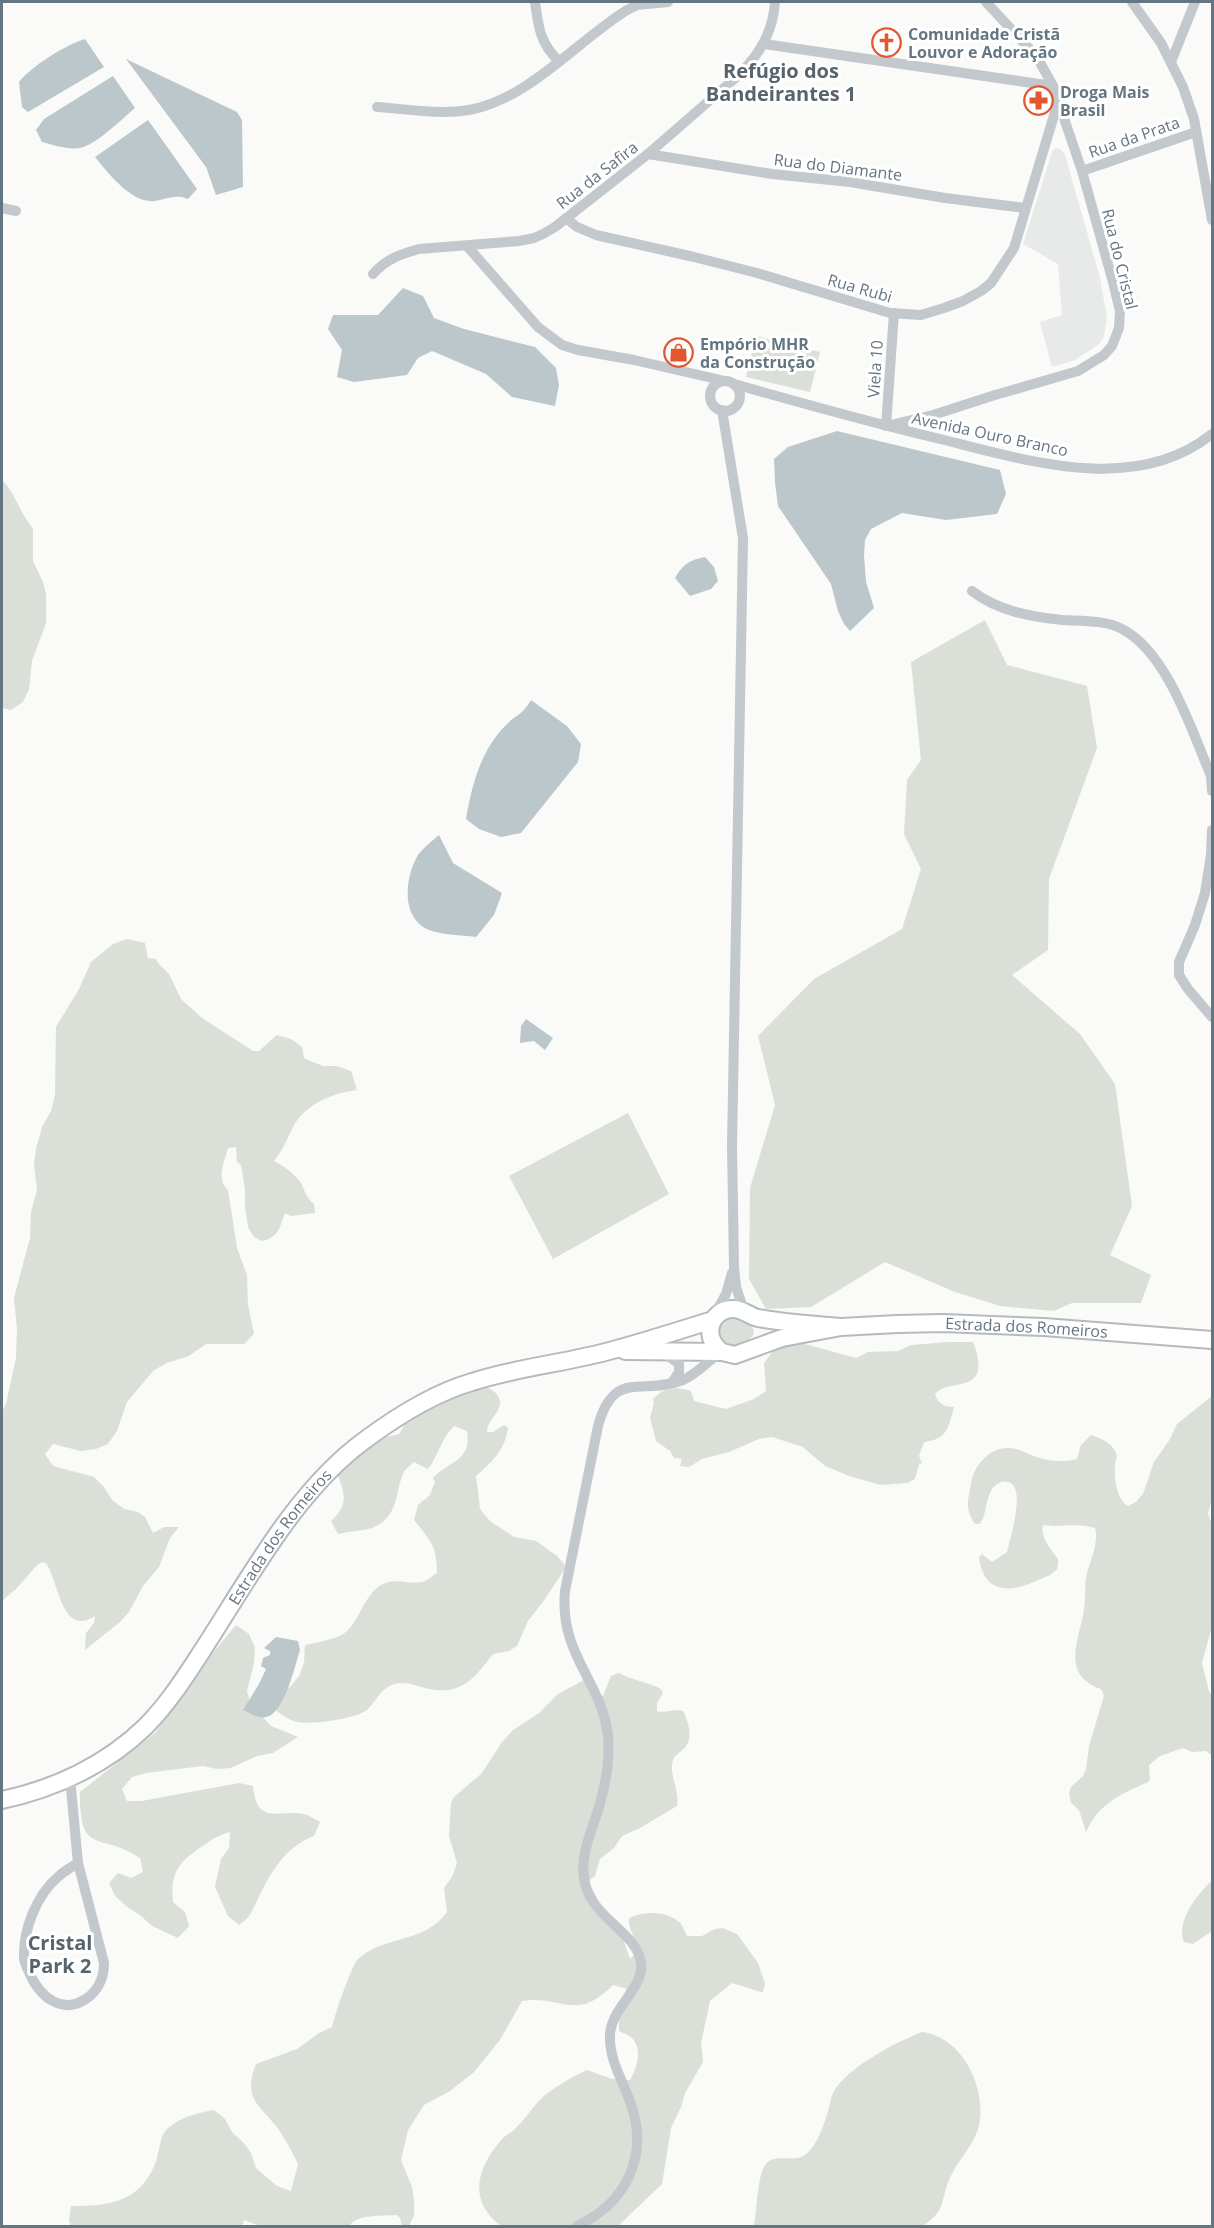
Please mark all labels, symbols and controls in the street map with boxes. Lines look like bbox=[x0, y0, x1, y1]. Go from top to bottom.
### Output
place label: Comunidade Cristã Louvor e Adoração bbox=[908, 23, 1060, 63]
church icon: Comunidade Cristã Louvor e Adoração bbox=[871, 27, 903, 59]
district label: Refúgio dos Bandeirantes 1 bbox=[706, 57, 856, 107]
place label: Droga Mais Brasil bbox=[1060, 81, 1150, 121]
pharmacy icon: Droga Mais Brasil bbox=[1023, 85, 1055, 117]
street label: Rua da Prata bbox=[1085, 111, 1183, 163]
street label: Rua da Safira bbox=[552, 136, 642, 214]
street label: Rua do Diamante bbox=[773, 148, 903, 186]
street label: Rua do Cristal bbox=[1097, 206, 1143, 312]
street label: Rua Rubi bbox=[825, 268, 895, 308]
place label: Empório MHR da Construção bbox=[700, 333, 815, 373]
shop icon: Empório MHR da Construção bbox=[663, 337, 695, 369]
street label: Viela 10 bbox=[862, 339, 888, 399]
street label: Avenida Ouro Branco bbox=[910, 407, 1070, 461]
street label: Estrada dos Romeiros bbox=[945, 1312, 1109, 1343]
street label: Estrada dos Romeiros bbox=[223, 1464, 336, 1609]
district label: Cristal Park 2 bbox=[28, 1929, 92, 1979]

